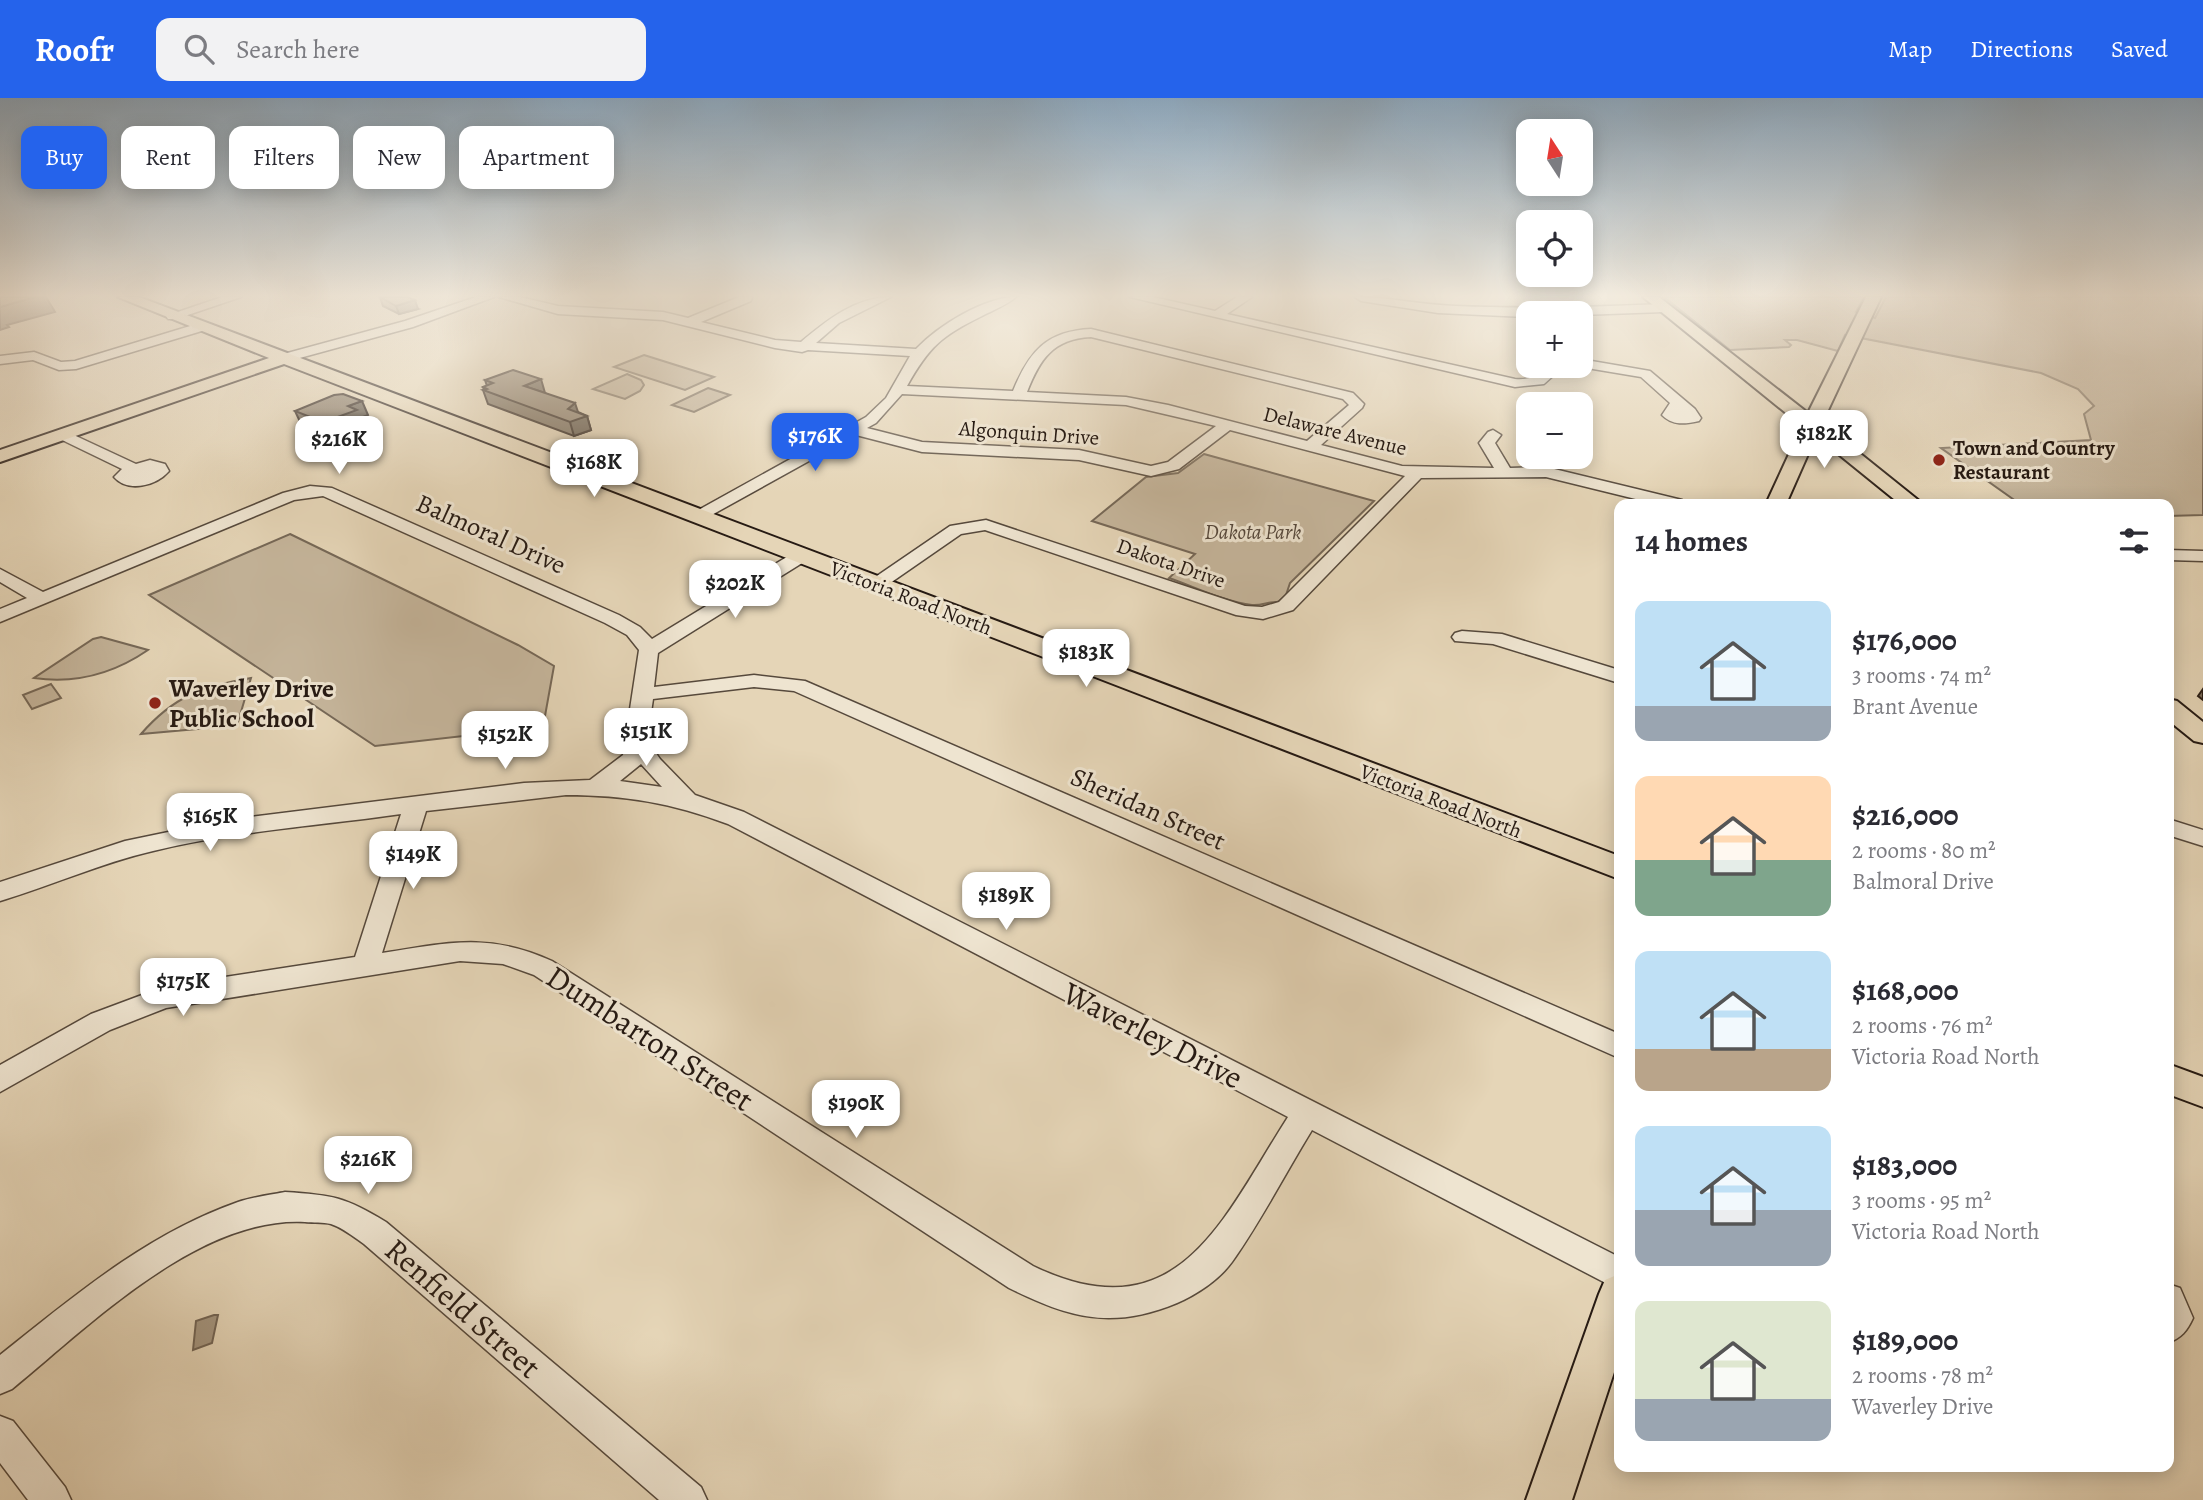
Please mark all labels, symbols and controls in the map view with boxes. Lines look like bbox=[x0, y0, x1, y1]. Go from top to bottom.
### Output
search box bbox=[156, 18, 646, 81]
text: Roofr bbox=[35, 27, 114, 72]
icon: search bbox=[180, 30, 218, 68]
text: Search here bbox=[236, 32, 360, 67]
text: Map bbox=[1888, 33, 1932, 65]
text: Directions bbox=[1970, 33, 2073, 65]
text: Saved bbox=[2111, 33, 2168, 65]
north arrow bbox=[1516, 119, 1592, 196]
map controls bbox=[1516, 119, 1593, 469]
chip: Buy bbox=[21, 126, 107, 189]
chip: Rent bbox=[121, 126, 215, 189]
chip: Filters bbox=[229, 126, 339, 189]
chip: New bbox=[353, 126, 445, 189]
chip: Apartment bbox=[459, 126, 614, 189]
button: locate bbox=[1516, 210, 1593, 287]
button: + bbox=[1516, 301, 1593, 378]
button: − bbox=[1516, 392, 1593, 469]
street label: Delaware Avenue bbox=[1260, 400, 1410, 462]
pin: $182K bbox=[1775, 410, 1873, 470]
pin: $176K bbox=[766, 414, 864, 473]
street label: Algonquin Drive bbox=[957, 414, 1100, 452]
pin: $216K bbox=[290, 416, 388, 476]
text: $182K bbox=[1796, 417, 1852, 448]
text: $176K bbox=[788, 420, 842, 451]
text: $216K bbox=[311, 423, 367, 454]
place label: Town and Country Restaurant bbox=[1953, 434, 2116, 486]
pin: $168K bbox=[545, 440, 643, 499]
text: $168K bbox=[566, 446, 622, 477]
marker: Town and Country Restaurant bbox=[1931, 452, 1947, 468]
street label: Balmoral Drive bbox=[411, 485, 571, 583]
park label: Dakota Park bbox=[1205, 518, 1301, 546]
text: 14 homes bbox=[1635, 521, 1748, 561]
icon: filters bbox=[2115, 522, 2153, 560]
street label: Dakota Drive bbox=[1113, 531, 1229, 595]
street label: Victoria Road North bbox=[825, 554, 996, 642]
pin: $202K bbox=[686, 560, 784, 620]
text: $202K bbox=[705, 567, 765, 598]
text: $176,000 bbox=[1852, 620, 1957, 660]
icon: home bbox=[1691, 629, 1775, 713]
pin: $183K bbox=[1037, 630, 1135, 689]
text: $183K bbox=[1059, 636, 1114, 667]
text: 3 rooms · 74 m² bbox=[1852, 660, 1991, 691]
place label: Waverley Drive Public School bbox=[168, 671, 334, 736]
text: Brant Avenue bbox=[1852, 691, 1978, 722]
marker: Waverley Drive Public School bbox=[147, 695, 163, 711]
pin: $151K bbox=[597, 708, 695, 768]
pin: $152K bbox=[456, 712, 554, 771]
text: $151K bbox=[620, 715, 672, 746]
text: $152K bbox=[478, 718, 533, 749]
street label: Victoria Road North bbox=[1355, 757, 1526, 845]
street label: Sheridan Street bbox=[1065, 759, 1231, 859]
pin: $165K bbox=[161, 794, 259, 853]
text: $216,000 bbox=[1852, 795, 1959, 835]
text: $165K bbox=[183, 800, 237, 831]
icon: home bbox=[1691, 804, 1775, 888]
pin: $149K bbox=[364, 832, 462, 891]
text: 2 rooms · 80 m² bbox=[1852, 835, 1996, 866]
text: $149K bbox=[385, 838, 441, 869]
text: Balmoral Drive bbox=[1852, 866, 1994, 897]
pin: $189K bbox=[957, 872, 1055, 932]
text: $189K bbox=[978, 879, 1034, 910]
street label: Dumbarton Street bbox=[538, 954, 762, 1122]
pin: $175K bbox=[134, 958, 232, 1018]
text: $175K bbox=[156, 965, 210, 996]
street label: Waverley Drive bbox=[1055, 970, 1251, 1099]
text: $168,000 bbox=[1852, 970, 1958, 1010]
icon: home bbox=[1691, 979, 1775, 1063]
text: 2 rooms · 76 m² bbox=[1852, 1010, 1993, 1041]
text: Victoria Road North bbox=[1852, 1041, 2040, 1072]
pin: $190K bbox=[807, 1080, 905, 1140]
text: $190K bbox=[828, 1087, 884, 1118]
pin: $216K bbox=[319, 1136, 417, 1196]
text: $216K bbox=[340, 1143, 396, 1174]
text: $183,000 bbox=[1852, 1145, 1957, 1185]
icon: home bbox=[1691, 1154, 1775, 1238]
text: 3 rooms · 95 m² bbox=[1852, 1185, 1991, 1216]
text: Victoria Road North bbox=[1852, 1216, 2040, 1247]
street label: Renfield Street bbox=[376, 1228, 550, 1388]
text: $189,000 bbox=[1852, 1320, 1958, 1360]
icon: home bbox=[1691, 1329, 1775, 1413]
text: 2 rooms · 78 m² bbox=[1852, 1360, 1993, 1391]
text: Waverley Drive bbox=[1852, 1391, 1993, 1422]

